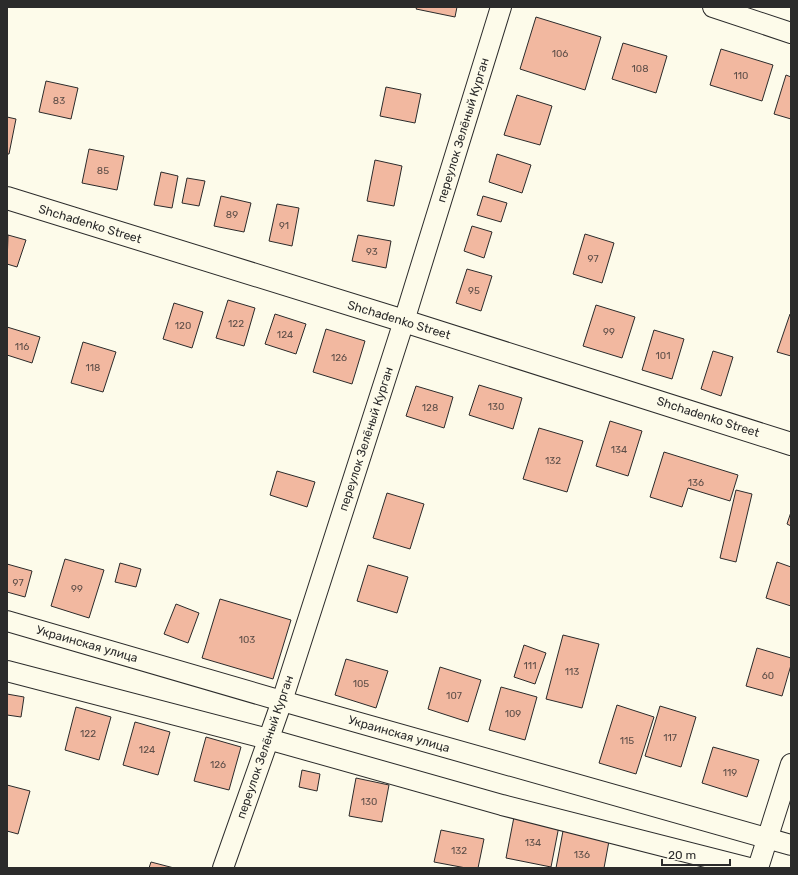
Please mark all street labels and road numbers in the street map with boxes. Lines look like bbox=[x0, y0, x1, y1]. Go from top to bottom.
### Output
street label: переулок Зелёный Курган bbox=[434, 56, 492, 204]
street label: Shchadenko Street bbox=[37, 202, 143, 246]
street label: Shchadenko Street bbox=[346, 298, 452, 342]
street label: переулок Зелёный Курган bbox=[336, 365, 396, 513]
street label: Shchadenko Street bbox=[655, 394, 761, 440]
street label: Украинская улица bbox=[35, 623, 139, 665]
street label: переулок Зелёный Курган bbox=[234, 674, 296, 820]
street label: Украинская улица bbox=[347, 713, 451, 755]

